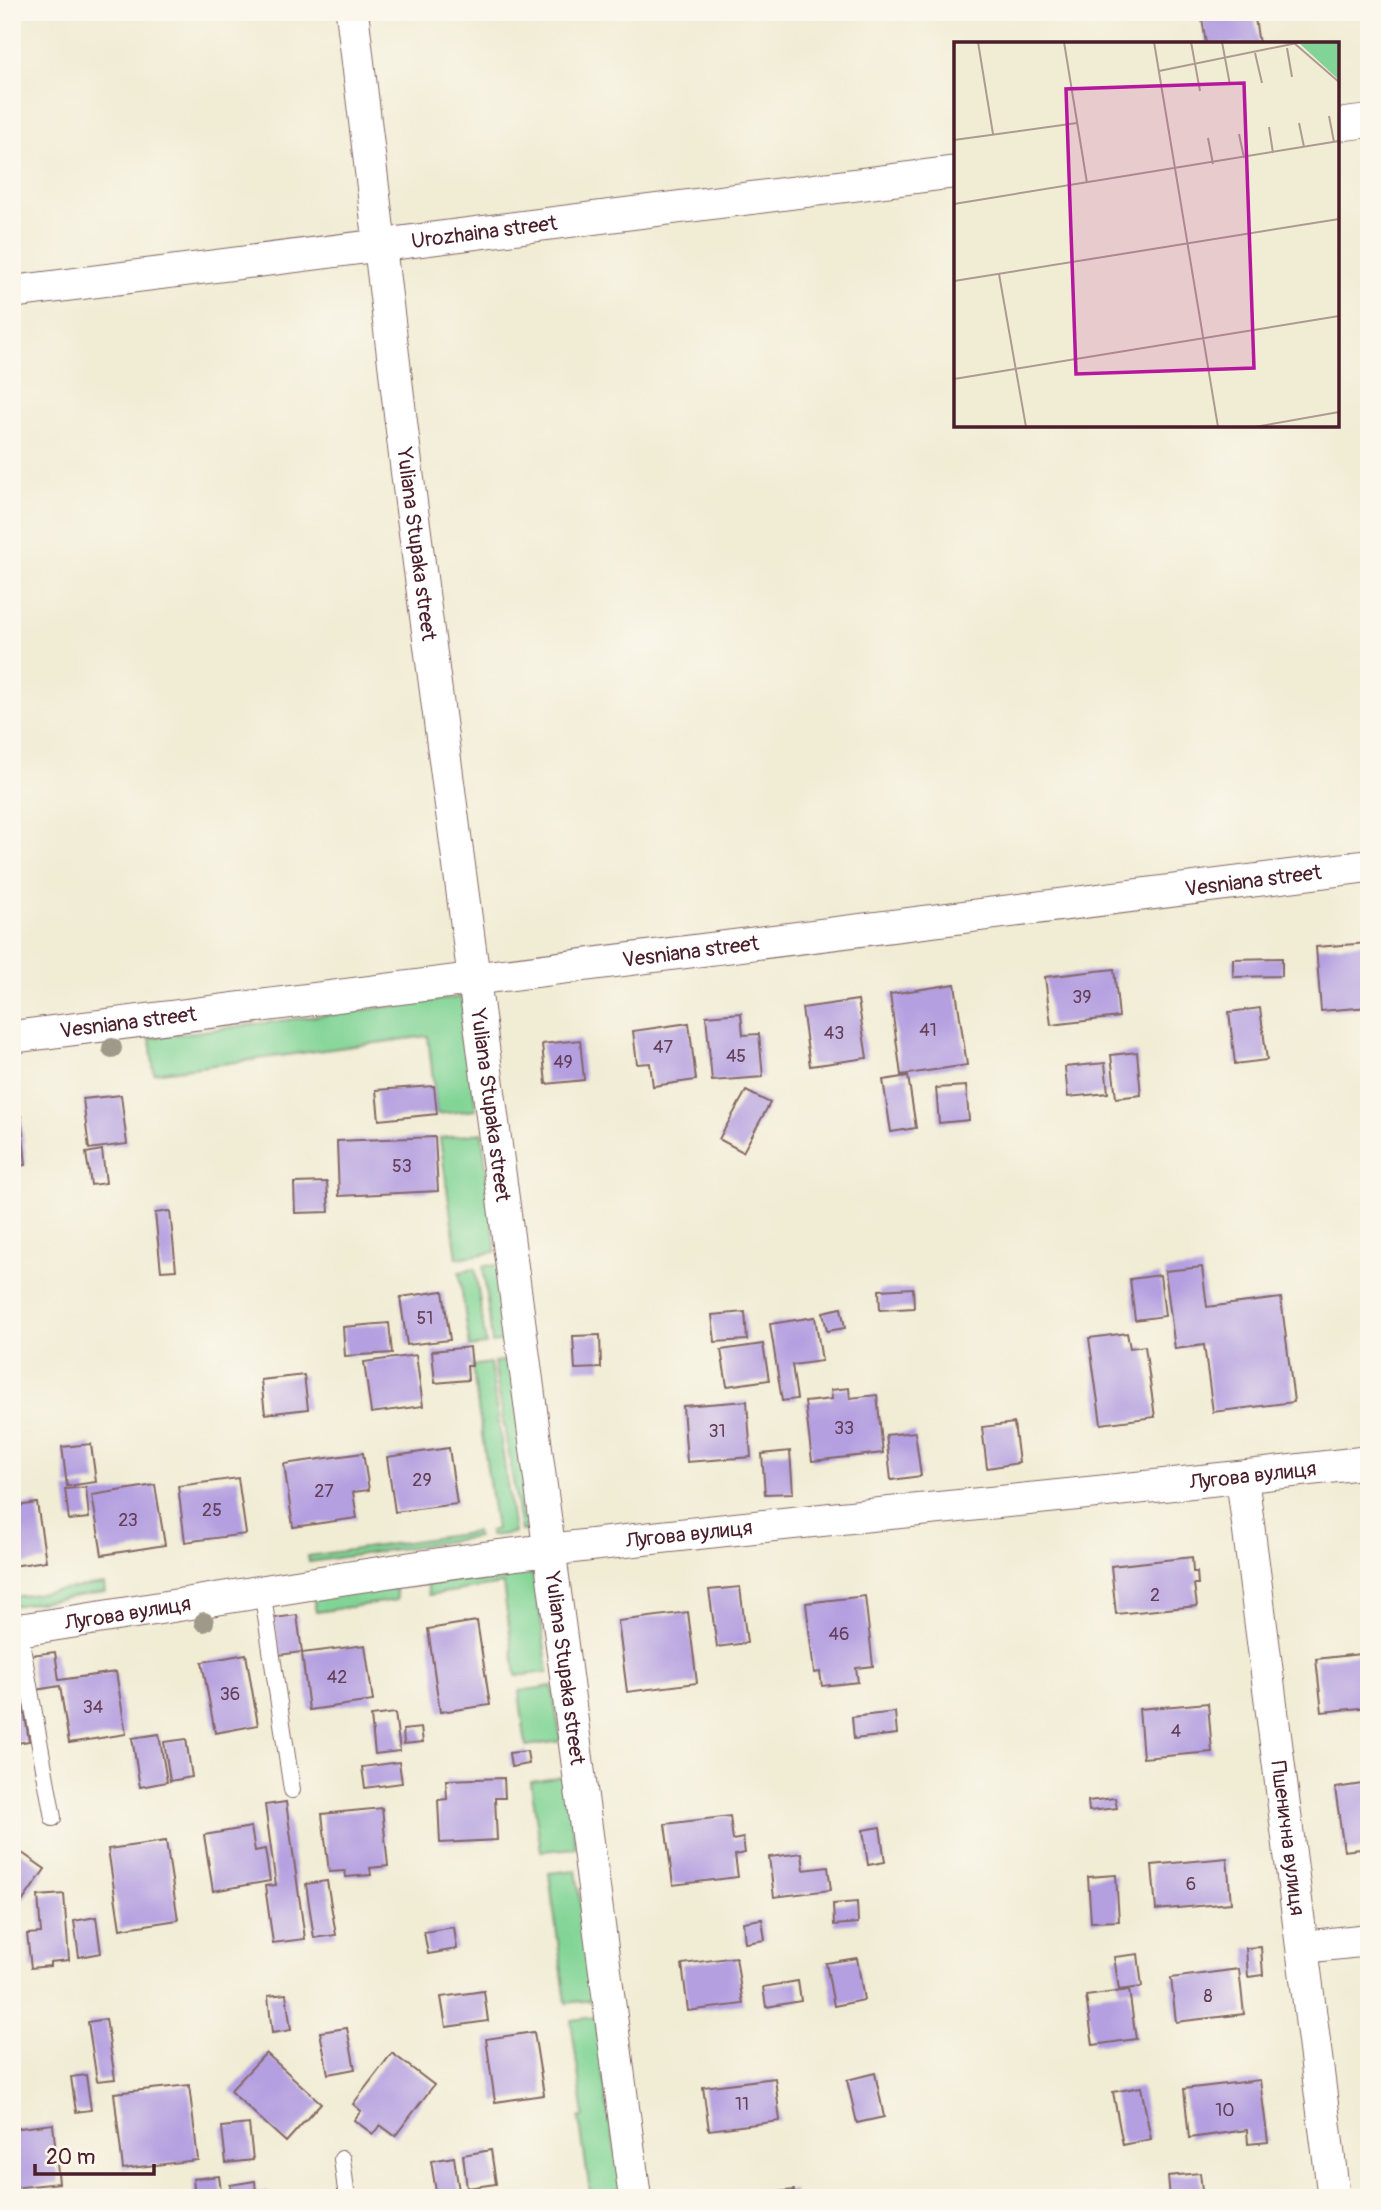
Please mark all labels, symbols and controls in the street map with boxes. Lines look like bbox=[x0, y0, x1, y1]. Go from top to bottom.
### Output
inset map bbox=[954, 42, 1339, 427]
street label: Urozhaina street bbox=[410, 209, 559, 255]
street label: Yuliana Stupaka street bbox=[391, 445, 443, 643]
street label: Vesniana street bbox=[1183, 859, 1324, 903]
street label: Vesniana street bbox=[621, 929, 761, 973]
house number: 39 bbox=[1072, 986, 1092, 1009]
street label: Vesniana street bbox=[58, 1000, 198, 1044]
street label: Yuliana Stupaka street bbox=[464, 1006, 517, 1204]
house number: 41 bbox=[919, 1019, 937, 1042]
house number: 43 bbox=[824, 1022, 844, 1045]
house number: 47 bbox=[653, 1036, 673, 1059]
house number: 45 bbox=[726, 1045, 746, 1068]
house number: 49 bbox=[553, 1051, 573, 1074]
house number: 53 bbox=[392, 1155, 412, 1178]
house number: 51 bbox=[417, 1307, 433, 1330]
house number: 33 bbox=[834, 1417, 854, 1440]
house number: 31 bbox=[708, 1420, 726, 1443]
street label: Лугова вулиця bbox=[1187, 1455, 1318, 1496]
house number: 29 bbox=[412, 1469, 432, 1492]
house number: 27 bbox=[314, 1480, 334, 1503]
house number: 25 bbox=[202, 1499, 222, 1522]
house number: 23 bbox=[118, 1509, 138, 1532]
street label: Лугова вулиця bbox=[623, 1514, 754, 1555]
street label: Yuliana Stupaka street bbox=[539, 1569, 591, 1767]
house number: 2 bbox=[1150, 1584, 1160, 1607]
street label: Лугова вулиця bbox=[62, 1590, 193, 1637]
house number: 46 bbox=[829, 1623, 849, 1646]
house number: 42 bbox=[327, 1666, 347, 1689]
house number: 36 bbox=[220, 1683, 240, 1706]
house number: 34 bbox=[83, 1696, 104, 1719]
house number: 4 bbox=[1171, 1720, 1182, 1743]
street label: Пшенична вулиця bbox=[1265, 1759, 1311, 1917]
house number: 6 bbox=[1186, 1873, 1196, 1896]
house number: 8 bbox=[1203, 1985, 1213, 2008]
house number: 11 bbox=[735, 2093, 749, 2116]
house number: 10 bbox=[1215, 2099, 1235, 2122]
scale bar bbox=[35, 2133, 154, 2177]
text: 20 m bbox=[46, 2144, 95, 2171]

